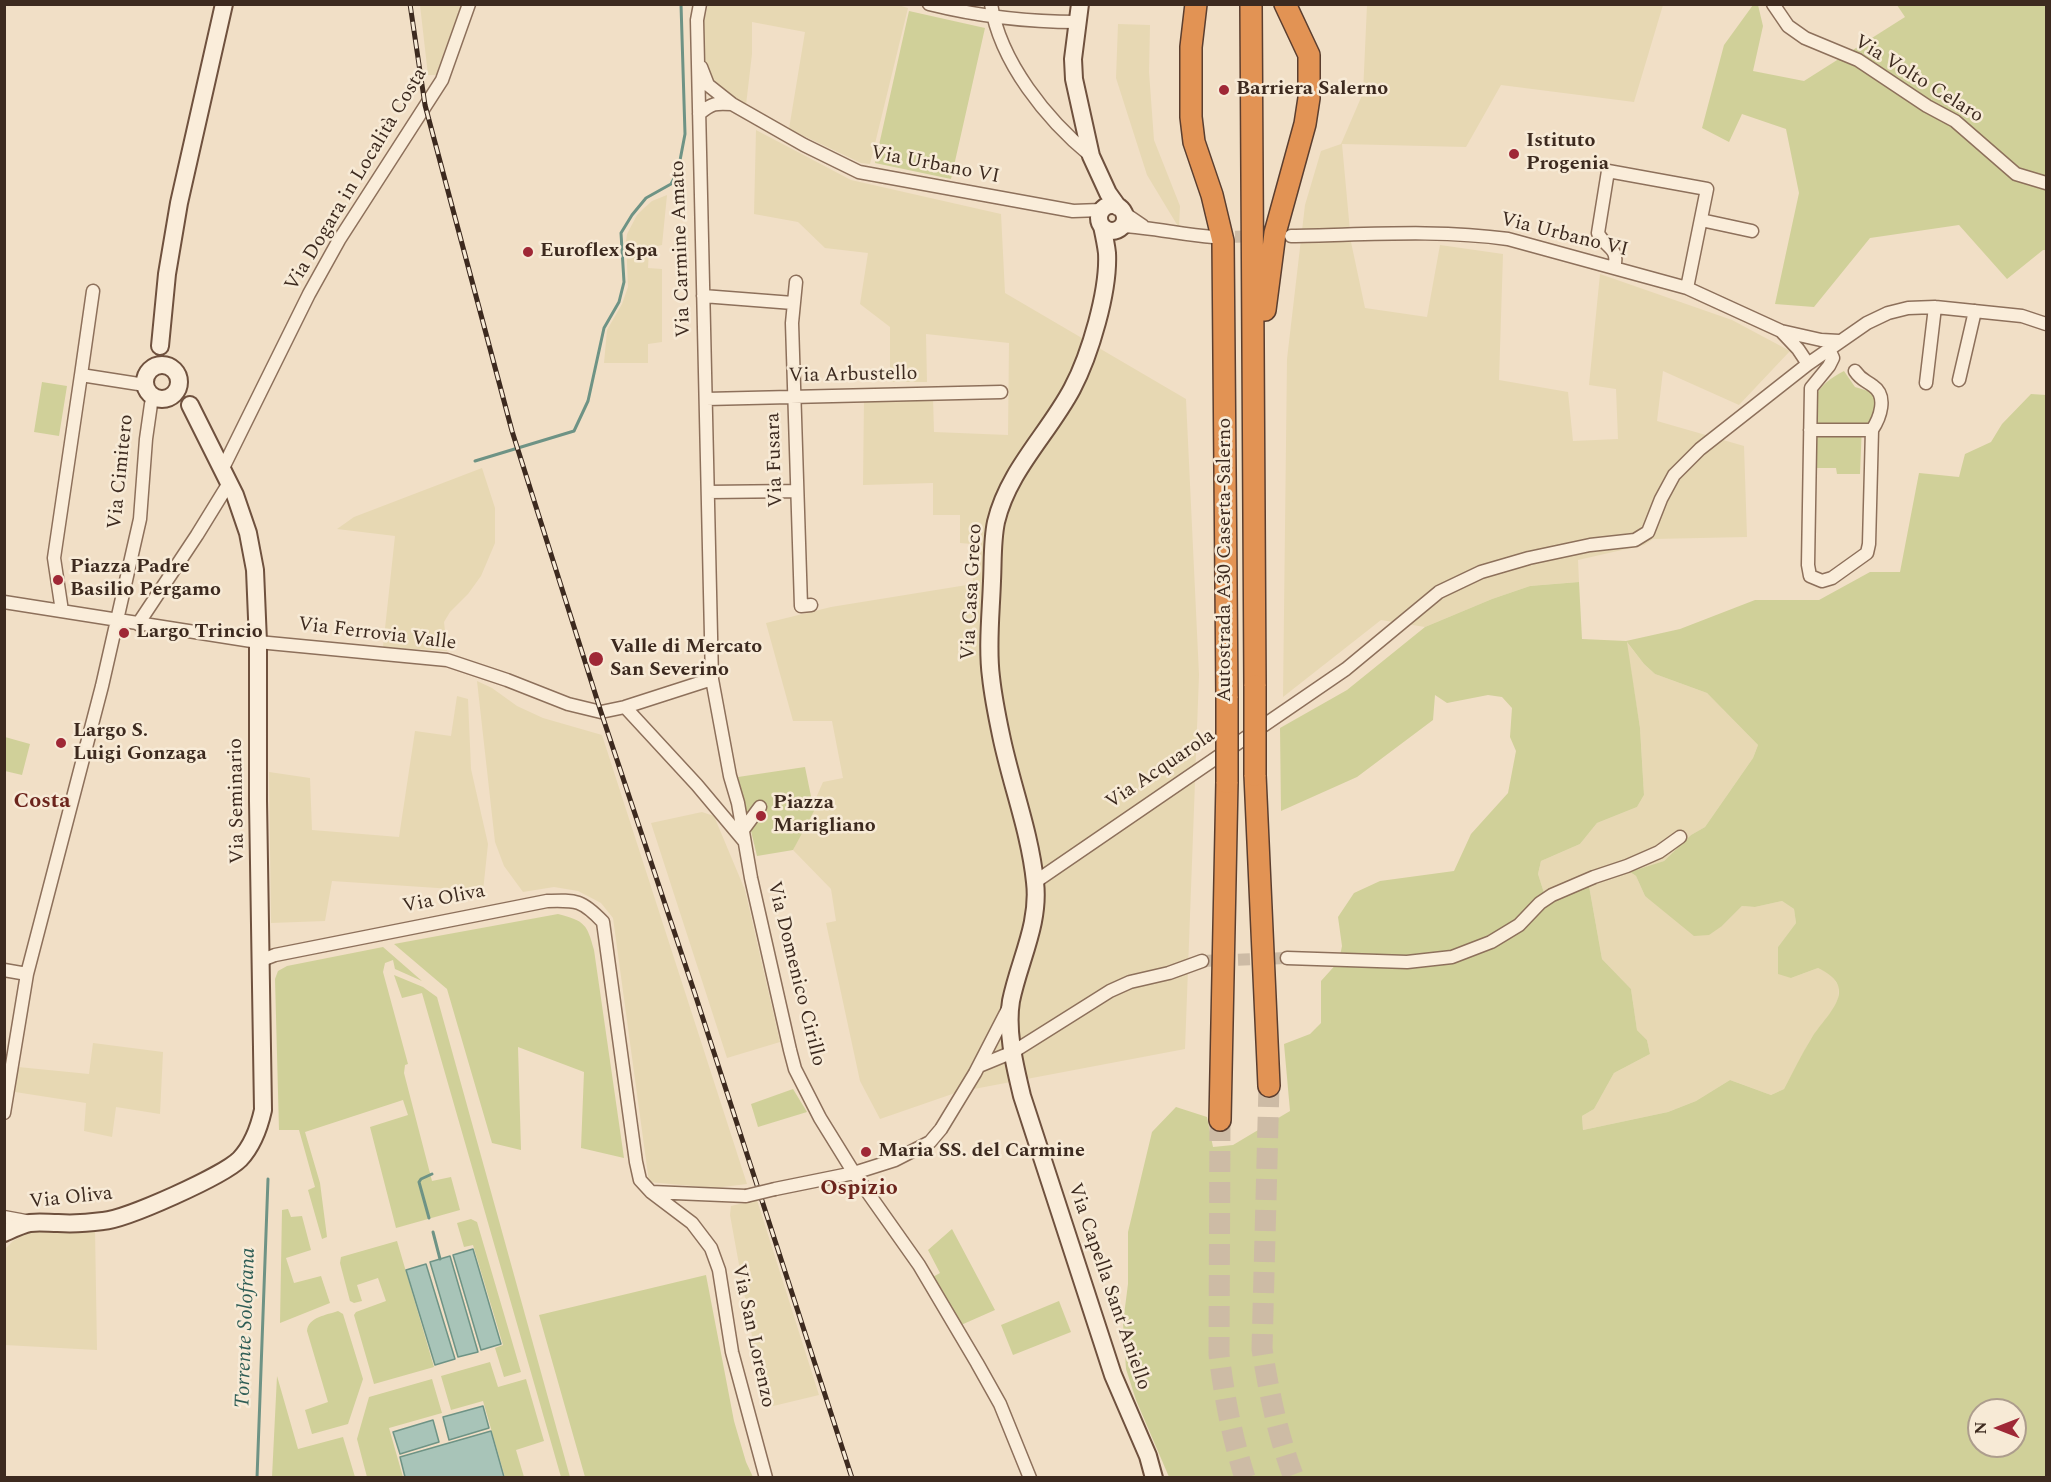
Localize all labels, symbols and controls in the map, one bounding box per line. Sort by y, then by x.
street label: Via Volto Celaro [1849,31,1987,129]
street label: Via Dogara in Località Costa [281,64,433,296]
place label: Barriera Salerno [1236,78,1388,102]
marker: Barriera Salerno [1217,83,1231,97]
place label: Istituto Progenia [1526,130,1609,177]
street label: Via Urbano VI [869,142,1001,190]
marker: Istituto Progenia [1507,147,1521,161]
street label: Via Carmine Amato [667,160,697,338]
street label: Via Urbano VI [1498,209,1630,263]
place label: Euroflex Spa [540,240,658,264]
marker: Euroflex Spa [521,245,535,259]
street label: Via Arbustello [788,363,918,389]
street label: Via Fusara [762,412,790,508]
street label: Via Cimitero [104,413,140,531]
street label: Autostrada A30 Caserta-Salerno [1214,418,1238,702]
street label: Via Casa Greco [957,523,989,661]
place label: Piazza Padre Basilio Pergamo [70,556,221,603]
marker: Piazza Padre Basilio Pergamo [51,573,65,587]
street label: Via Ferrovia Valle [296,613,458,657]
place label: Largo Trincio [136,621,263,645]
marker: Largo Trincio [117,626,131,640]
place label: Valle di Mercato San Severino [610,636,762,683]
marker: Valle di Mercato San Severino [587,650,605,668]
place label: Largo S. Luigi Gonzaga [73,720,207,767]
street label: Via Acquarola [1102,725,1220,815]
marker: Largo S. Luigi Gonzaga [54,736,68,750]
street label: Via Seminario [225,738,251,864]
district label: Costa [13,790,71,816]
place label: Piazza Marigliano [773,792,876,839]
marker: Piazza Marigliano [754,809,768,823]
street label: Via Domenico Cirillo [760,879,830,1069]
street label: Via Oliva [401,880,487,920]
place label: Maria SS. del Carmine [878,1140,1085,1164]
marker: Maria SS. del Carmine [859,1145,873,1159]
district label: Ospizio [820,1177,898,1203]
street label: Via Capella Sant'Aniello [1061,1180,1155,1394]
street label: Via Oliva [28,1183,114,1215]
water label: Torrente Solofrana [232,1247,262,1409]
street label: Via San Lorenzo [725,1262,779,1410]
north arrow [1967,1398,2027,1458]
text: N [1969,1421,1993,1435]

